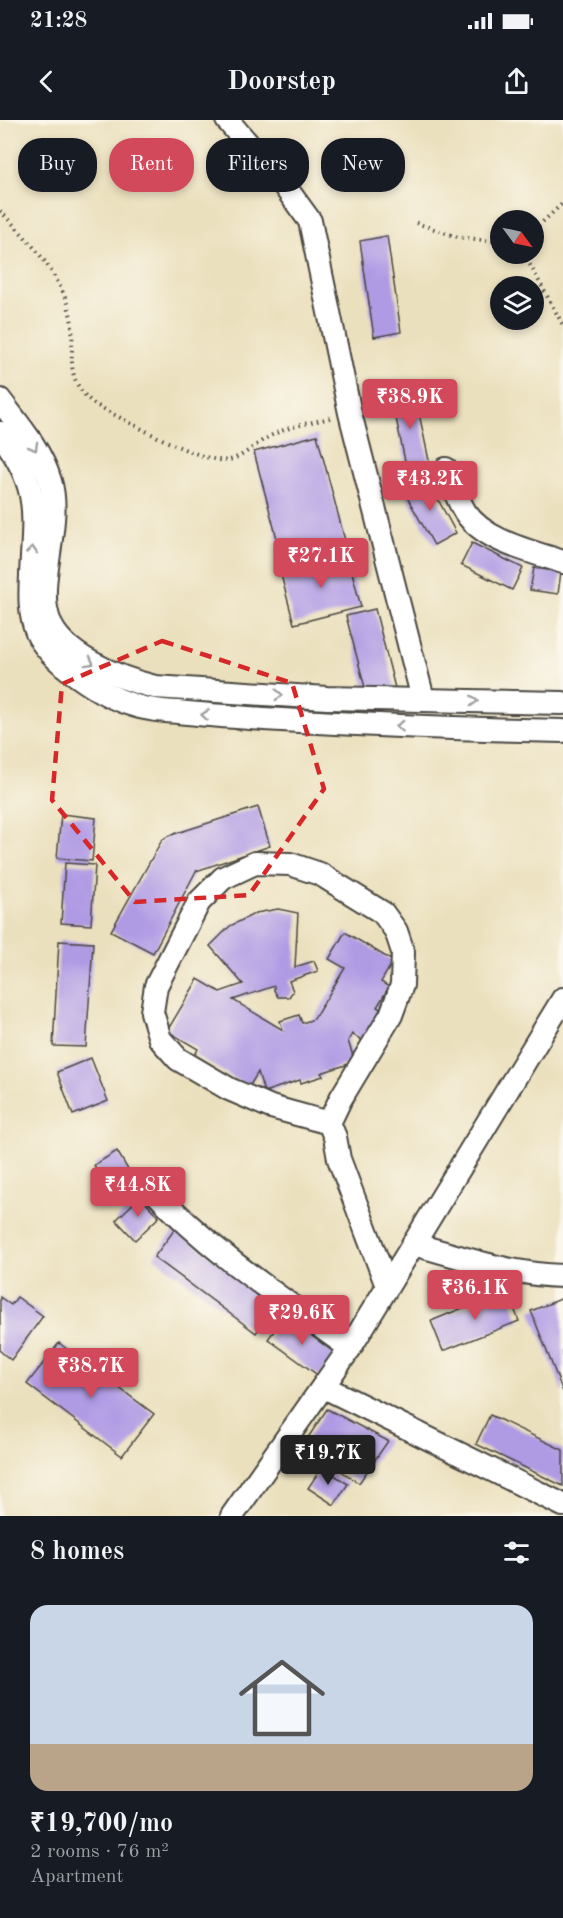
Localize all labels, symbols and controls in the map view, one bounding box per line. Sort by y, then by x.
text: 21:28 [30,10,87,32]
icon: back [30,65,63,98]
icon: share [500,65,533,98]
text: Doorstep [227,68,336,95]
chip: Buy [18,138,97,192]
chip: Rent [109,138,194,192]
chip: Filters [206,138,309,192]
chip: New [321,138,405,192]
north arrow [490,210,544,264]
map controls [490,210,544,330]
button: layers [490,276,544,330]
pin: ₹38.9K [361,379,459,430]
text: ₹38.9K [376,388,444,408]
one-way arrow [27,441,38,451]
pin: ₹43.2K [381,461,479,512]
text: ₹43.2K [396,470,464,490]
pin: ₹27.1K [272,538,370,589]
one-way arrow [26,546,39,555]
text: ₹27.1K [287,547,355,567]
one-way arrow [84,654,94,666]
one-way arrow [275,688,284,701]
one-way arrow [470,694,479,707]
one-way arrow [200,709,209,722]
one-way arrow [395,720,404,733]
pin: ₹44.8K [89,1167,187,1218]
text: ₹44.8K [104,1176,172,1196]
pin: ₹36.1K [426,1270,524,1321]
text: ₹36.1K [441,1279,509,1299]
pin: ₹29.6K [253,1295,351,1346]
text: ₹29.6K [268,1304,336,1324]
pin: ₹38.7K [42,1348,140,1399]
text: ₹38.7K [57,1357,125,1377]
pin: ₹19.7K [279,1435,377,1486]
text: ₹19.7K [294,1444,362,1464]
icon: filters [500,1536,533,1569]
text: 8 homes [30,1539,124,1565]
icon: home [228,1644,336,1752]
text: ₹19,700/mo [30,1811,173,1837]
text: 2 rooms · 76 m² [30,1842,169,1862]
text: Apartment [30,1867,124,1887]

